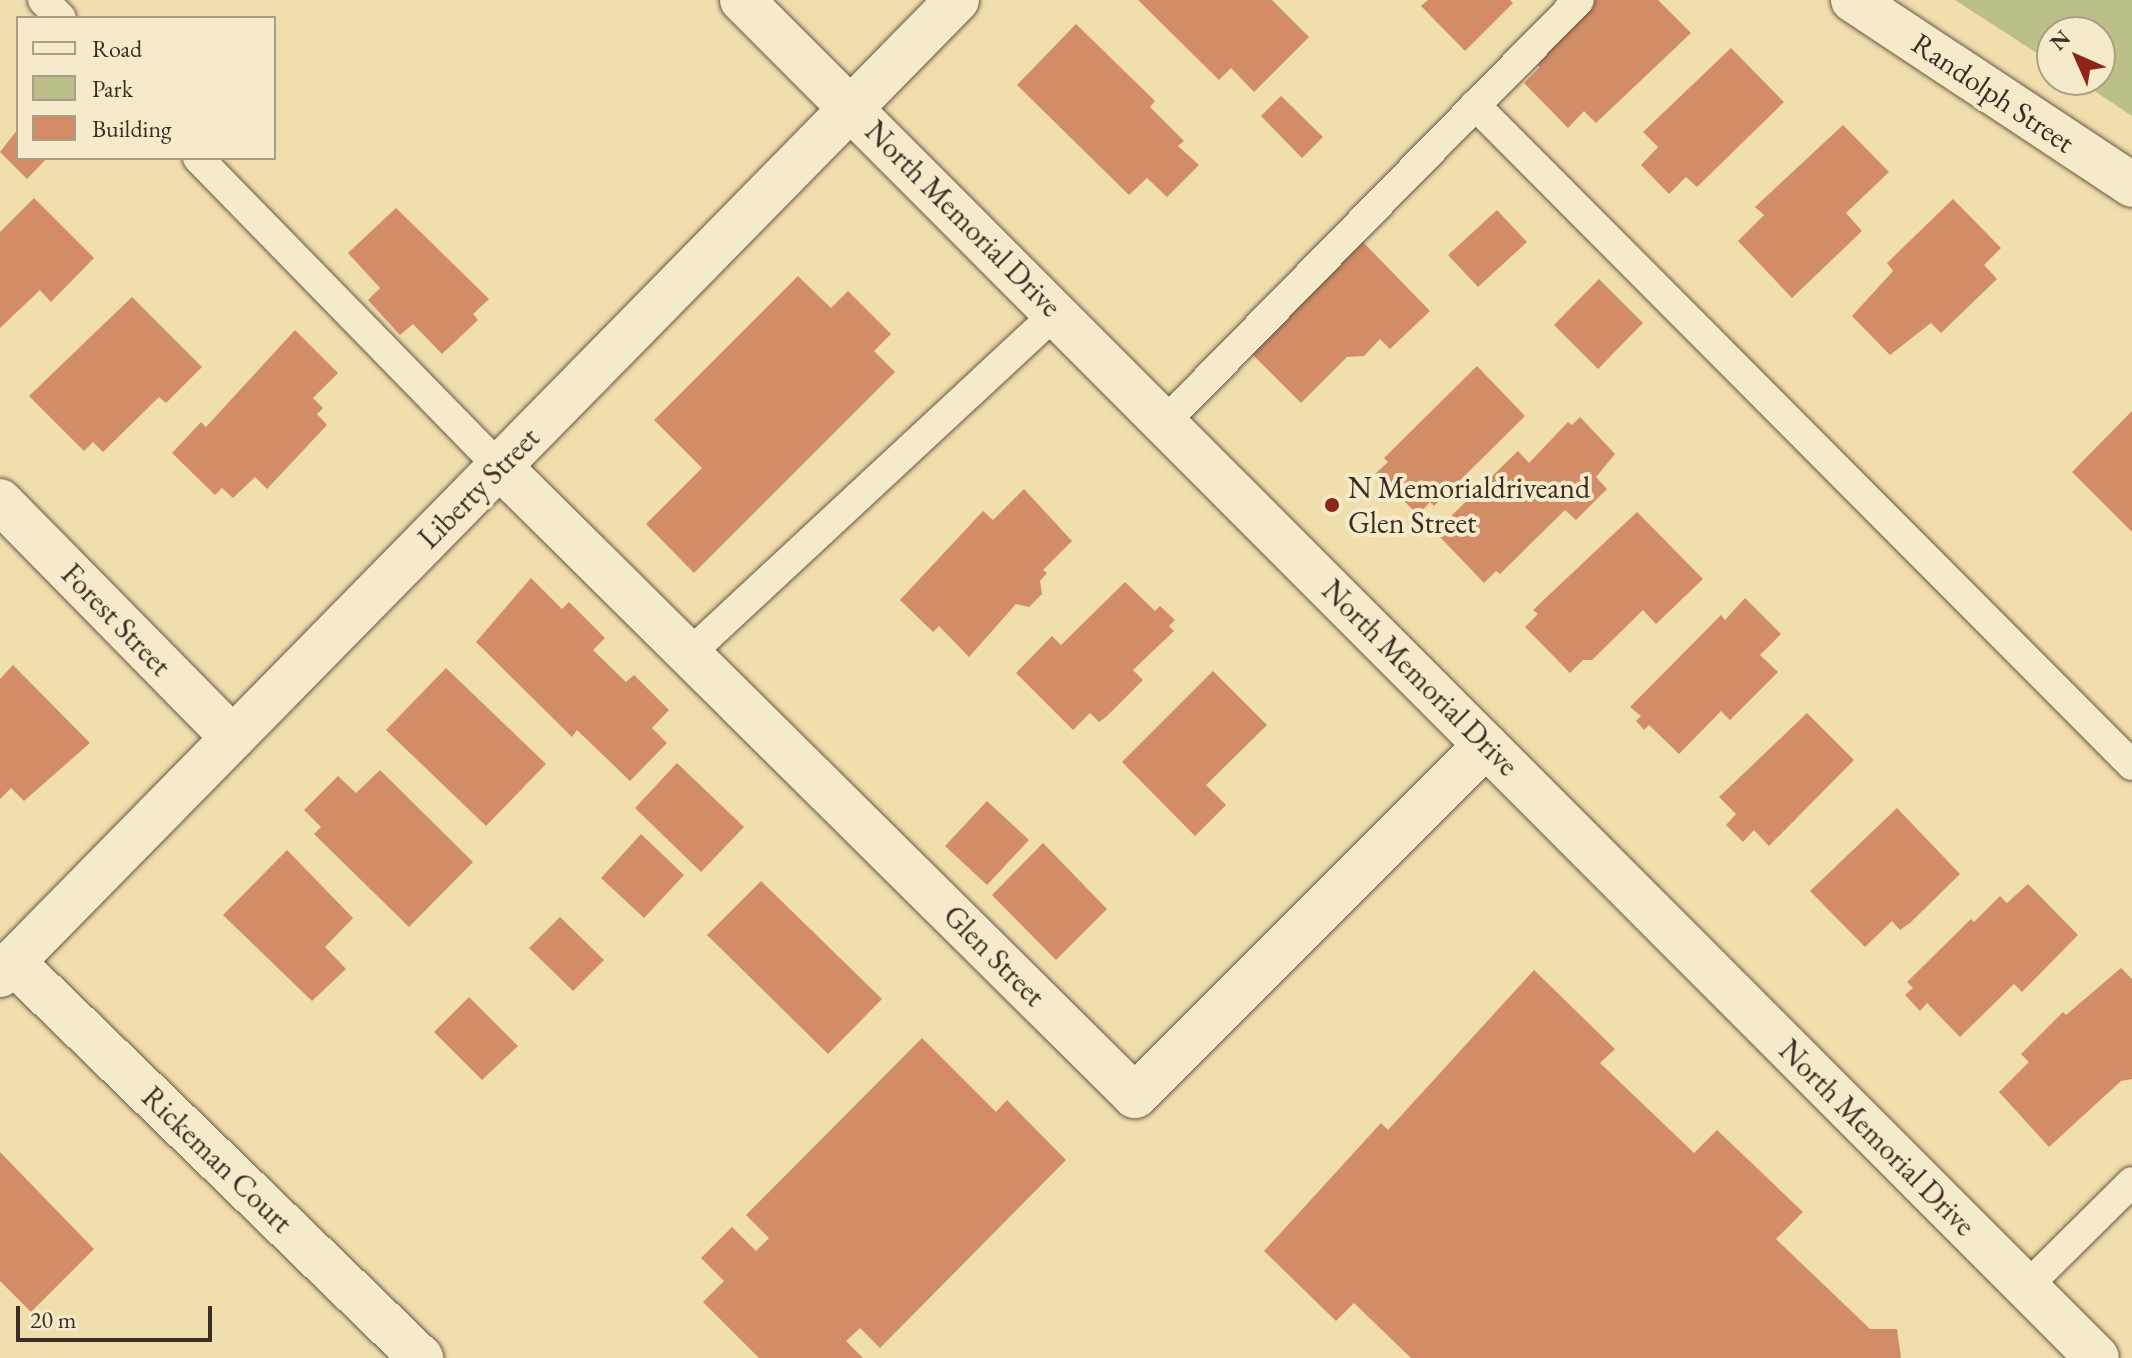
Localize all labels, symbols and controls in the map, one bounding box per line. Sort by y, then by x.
legend [16,16,276,160]
north arrow [2036,16,2116,96]
text: N [2044,24,2077,57]
street label: Randolph Street [1905,25,2081,161]
text: Road [92,33,142,64]
text: Park [92,73,133,104]
text: Building [92,113,172,144]
street label: North Memorial Drive [857,113,1069,325]
street label: Liberty Street [411,420,547,556]
place label: N Memorialdriveand Glen Street [1348,470,1590,540]
marker: N Memorialdriveand Glen Street [1323,496,1341,514]
street label: Forest Street [54,556,178,684]
street label: North Memorial Drive [1314,572,1526,784]
street label: Glen Street [936,898,1052,1014]
street label: North Memorial Drive [1771,1032,1983,1244]
street label: Rickeman Court [134,1079,300,1241]
scale bar [20,1290,216,1340]
text: 20 m [30,1304,77,1335]

